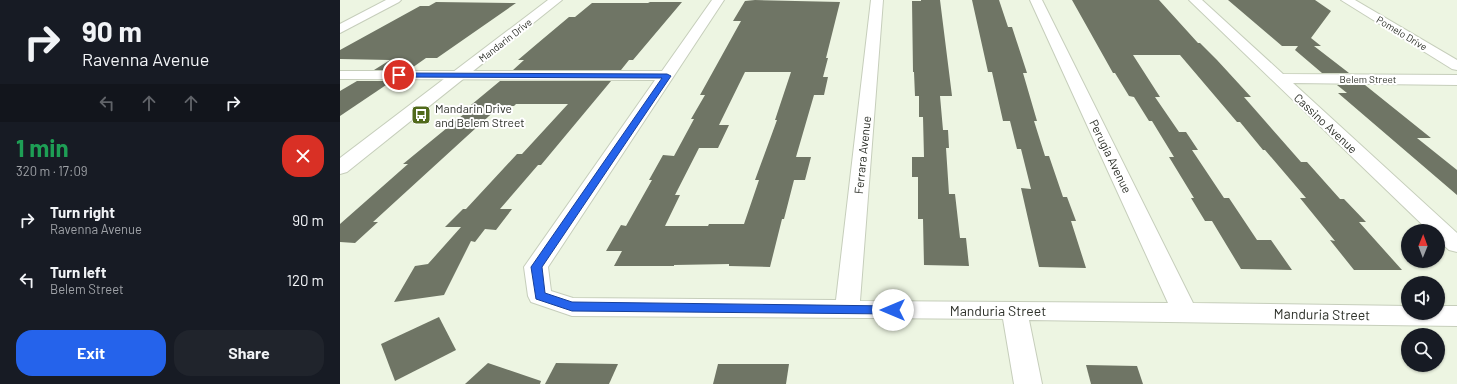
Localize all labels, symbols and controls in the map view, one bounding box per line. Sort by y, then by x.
street label: Pomelo Drive [1375,13,1429,53]
text: 90 m [82,14,142,48]
icon: right [16,16,68,68]
street label: Mandarin Drive [476,16,534,64]
text: Ravenna Avenue [82,48,209,70]
pin [382,58,416,92]
icon: arrive [388,64,410,86]
street label: Belem Street [1340,73,1397,85]
street label: Cassino Avenue [1292,90,1360,156]
icon: left [96,92,118,114]
icon: ahead [138,92,160,114]
icon: ahead [180,92,202,114]
icon: right [222,92,244,114]
place label: Mandarin Drive and Belem Street [435,101,525,129]
bus stop icon: Mandarin Drive and Belem Street [410,104,432,126]
street label: Ferrara Avenue [851,115,873,195]
street label: Perugia Avenue [1087,117,1135,195]
text: 1 min [16,133,69,162]
button: close [282,135,324,177]
text: 320 m · 17:09 [16,163,88,179]
text: Turn right [50,203,115,221]
icon: right [16,209,38,231]
text: 90 m [292,211,324,229]
text: Ravenna Avenue [50,221,142,237]
north arrow [1401,224,1445,268]
map controls [1401,224,1445,372]
text: Turn left [50,263,106,281]
icon: left [16,269,38,291]
text: 120 m [287,271,324,289]
button: sound [1401,276,1445,320]
text: Belem Street [50,281,124,297]
position arrow [872,289,914,331]
street label: Manduria Street [950,302,1046,319]
street label: Manduria Street [1274,305,1370,323]
button: search [1401,328,1445,372]
button: Exit [16,330,166,376]
button: Share [174,330,324,376]

